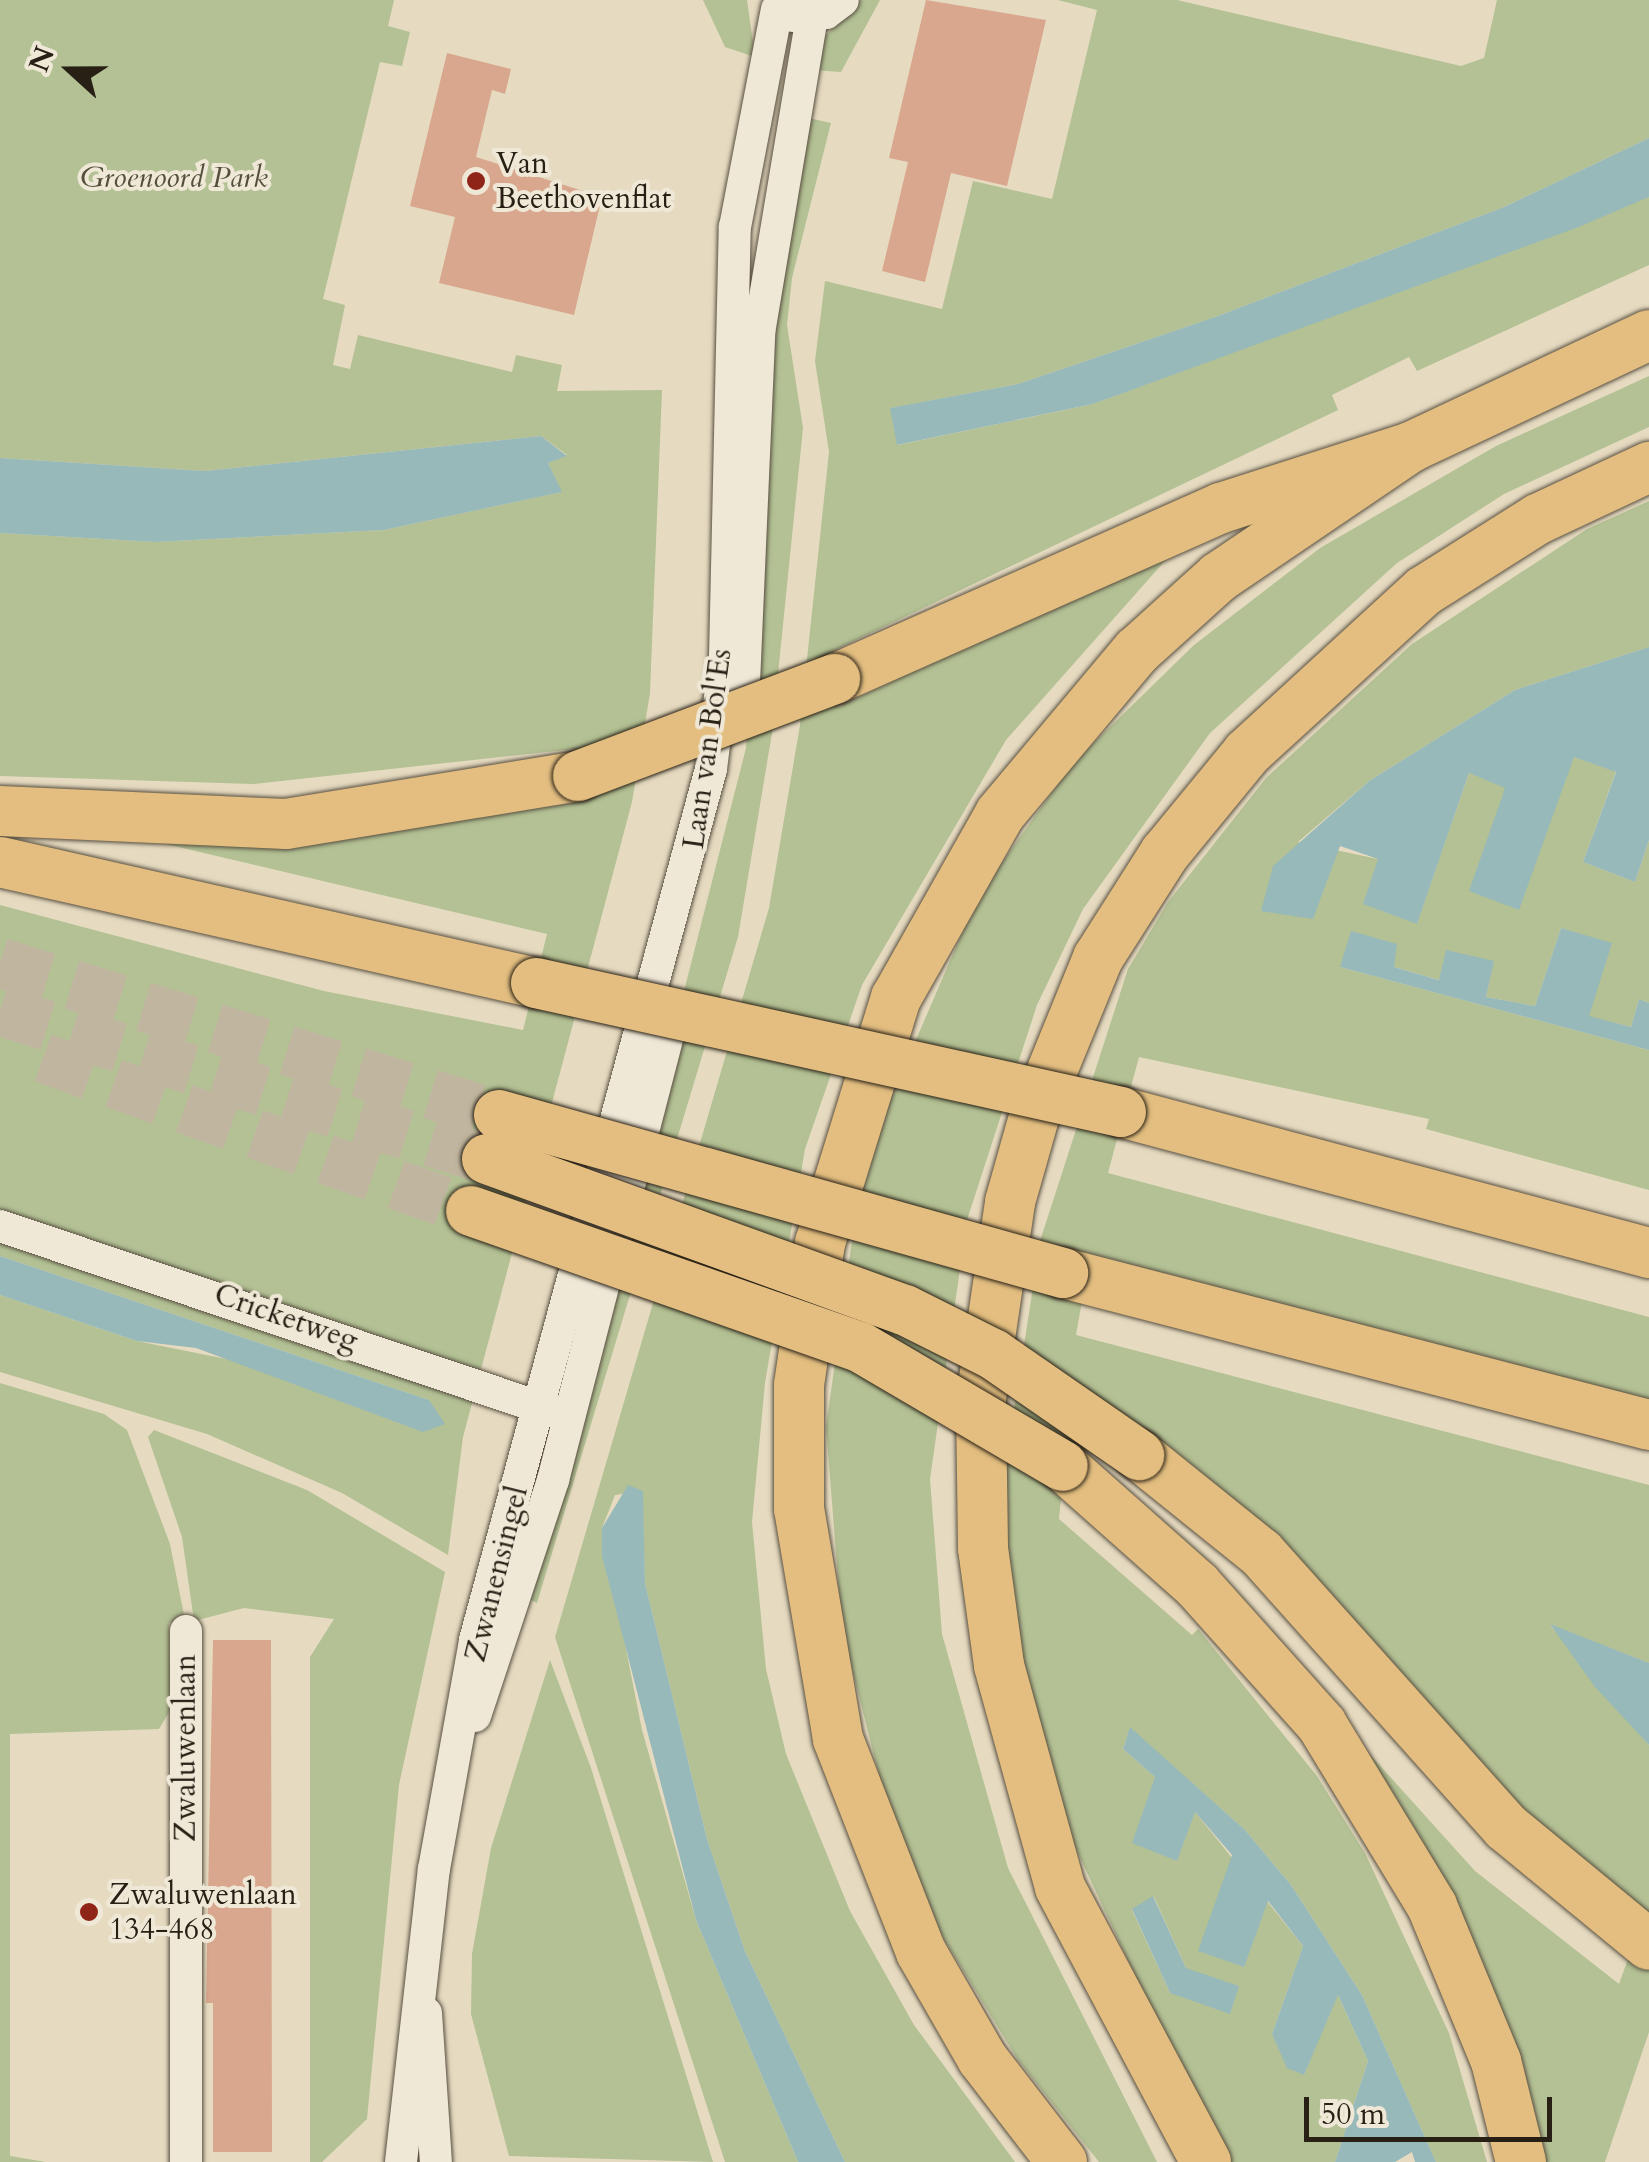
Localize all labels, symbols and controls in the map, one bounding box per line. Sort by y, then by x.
north arrow [20,20,120,120]
text: N [20,41,64,77]
place label: Van Beethovenflat [496,146,671,216]
park label: Groenoord Park [80,160,268,196]
marker: Van Beethovenflat [465,170,487,192]
street label: Laan van Bol'Es [676,646,740,852]
street label: Cricketweg [209,1277,363,1359]
street label: Zwanensingel [458,1482,536,1666]
street label: Zwaluwenlaan [168,1654,204,1842]
place label: Zwaluwenlaan 134-468 [109,1877,297,1948]
marker: Zwaluwenlaan 134-468 [78,1901,100,1923]
scale bar [1309,2077,1556,2139]
text: 50 m [1321,2094,1385,2135]

